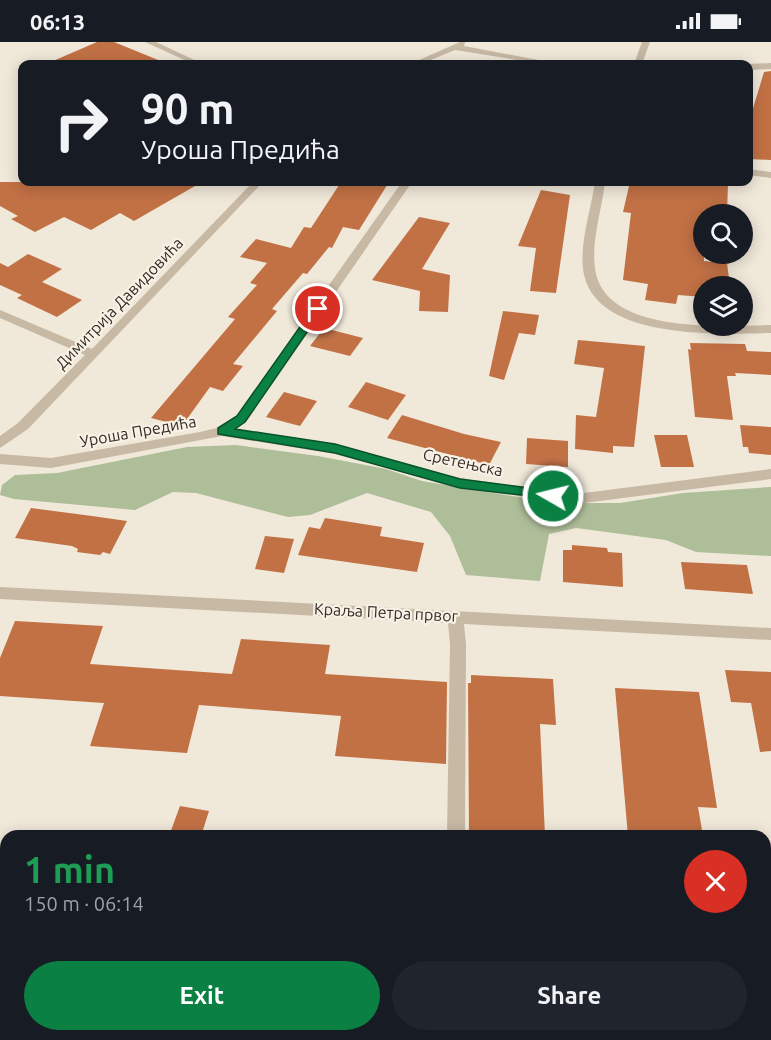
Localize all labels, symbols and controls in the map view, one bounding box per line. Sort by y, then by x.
text: 06:13 [30,9,85,34]
icon: right [42,84,120,162]
text: 90 m [141,85,235,132]
text: Уроша Предића [141,134,340,164]
map controls [693,204,753,336]
button: search [693,204,753,264]
street label: Димитрија Давидовића [52,234,186,372]
button: layers [693,276,753,336]
pin [292,283,343,334]
icon: arrive [301,292,334,325]
street label: Уроша Предића [78,412,198,450]
street label: Сретењска [421,445,505,479]
position arrow [521,464,585,528]
street label: Краља Петра првог [313,599,459,625]
text: 1 min [24,849,115,890]
button: close [684,850,747,913]
text: 150 m · 06:14 [24,892,144,915]
button: Exit [24,961,380,1030]
button: Share [392,961,747,1030]

